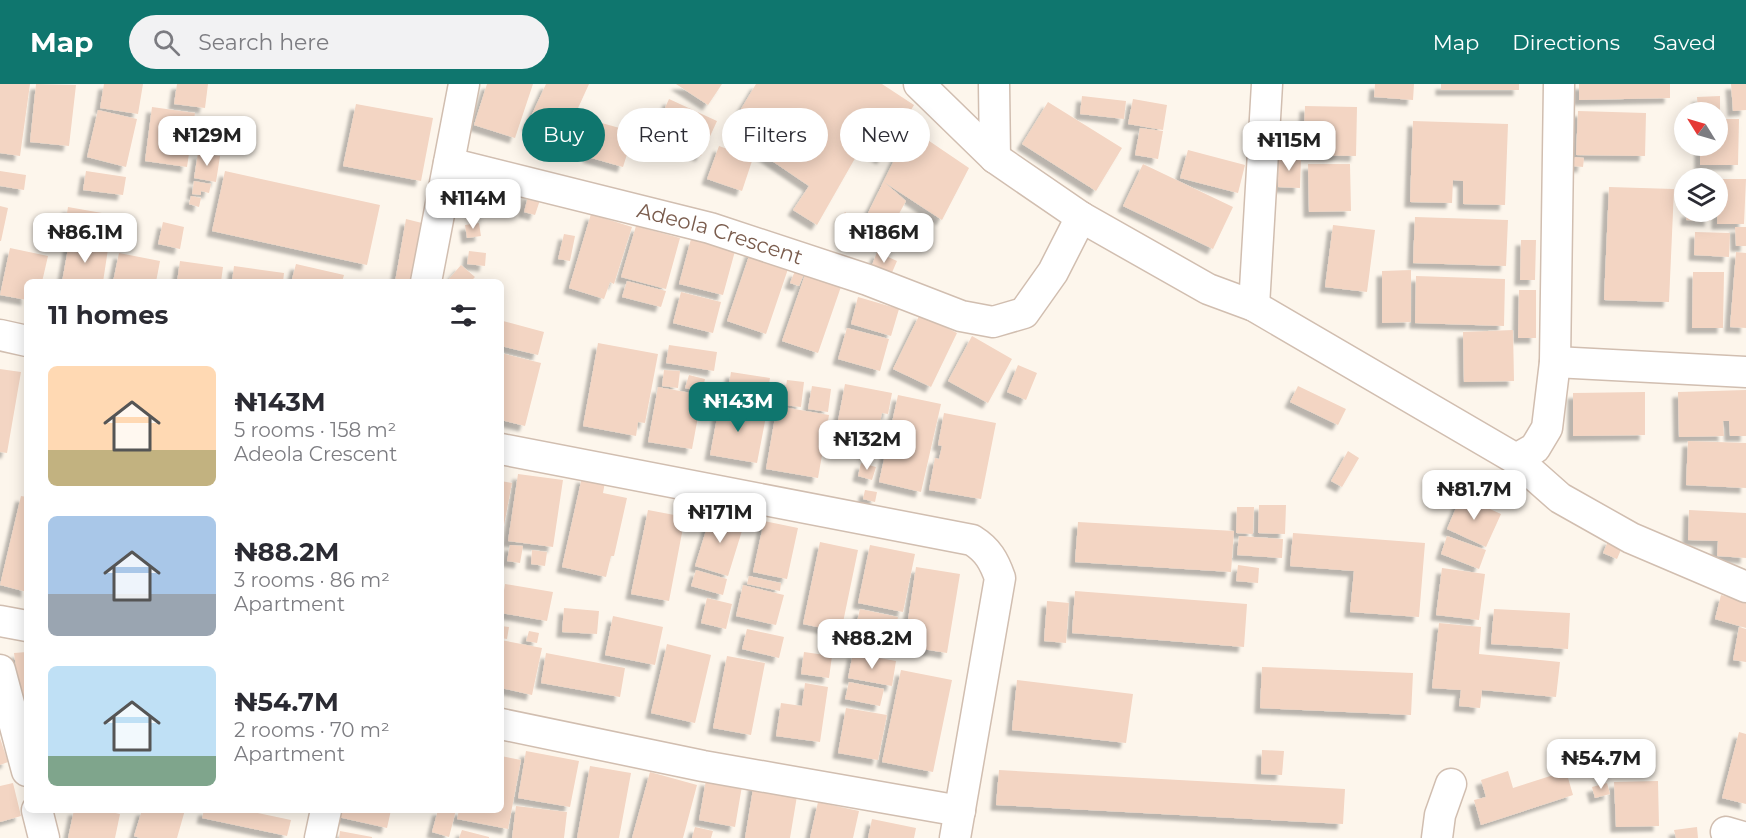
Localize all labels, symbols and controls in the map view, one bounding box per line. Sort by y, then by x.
search box [129,15,549,69]
text: Map [30,25,93,59]
icon: search [150,26,183,59]
text: Search here [198,29,329,56]
text: Map [1433,30,1479,55]
text: Directions [1512,30,1620,55]
text: Saved [1653,30,1716,55]
north arrow [1674,102,1728,156]
map controls [1674,102,1728,222]
chip: Buy [522,108,605,162]
chip: Rent [617,108,710,162]
chip: Filters [722,108,828,162]
chip: New [840,108,930,162]
pin: ₦129M [165,116,249,167]
pin: ₦115M [1247,121,1331,172]
text: ₦129M [172,123,242,147]
text: ₦115M [1257,128,1321,152]
button: layers [1674,168,1728,222]
pin: ₦114M [431,179,515,230]
text: ₦114M [440,186,506,210]
street label: Adeola Crescent [635,197,806,270]
pin: ₦86.1M [36,213,134,264]
pin: ₦186M [842,213,926,264]
text: ₦86.1M [47,220,123,244]
text: ₦186M [849,220,919,244]
text: 11 homes [48,299,168,331]
icon: filters [447,299,480,332]
pin: ₦143M [696,382,780,433]
text: ₦143M [234,386,326,418]
text: ₦143M [703,389,773,413]
icon: home [96,390,168,462]
text: 5 rooms · 158 m² [234,418,396,442]
pin: ₦132M [825,420,909,471]
text: ₦132M [833,427,901,451]
text: Adeola Crescent [234,442,397,466]
pin: ₦81.7M [1425,470,1523,521]
text: ₦81.7M [1436,477,1512,501]
pin: ₦171M [678,493,762,544]
text: ₦171M [687,500,753,524]
text: ₦88.2M [234,536,339,568]
icon: home [96,540,168,612]
text: 3 rooms · 86 m² [234,568,390,592]
text: Apartment [234,592,345,616]
pin: ₦88.2M [823,619,921,670]
text: ₦88.2M [832,626,913,650]
text: ₦54.7M [234,686,339,718]
icon: home [96,690,168,762]
text: 2 rooms · 70 m² [234,718,390,742]
pin: ₦54.7M [1552,739,1650,790]
text: Apartment [234,742,345,766]
text: ₦54.7M [1561,746,1641,770]

